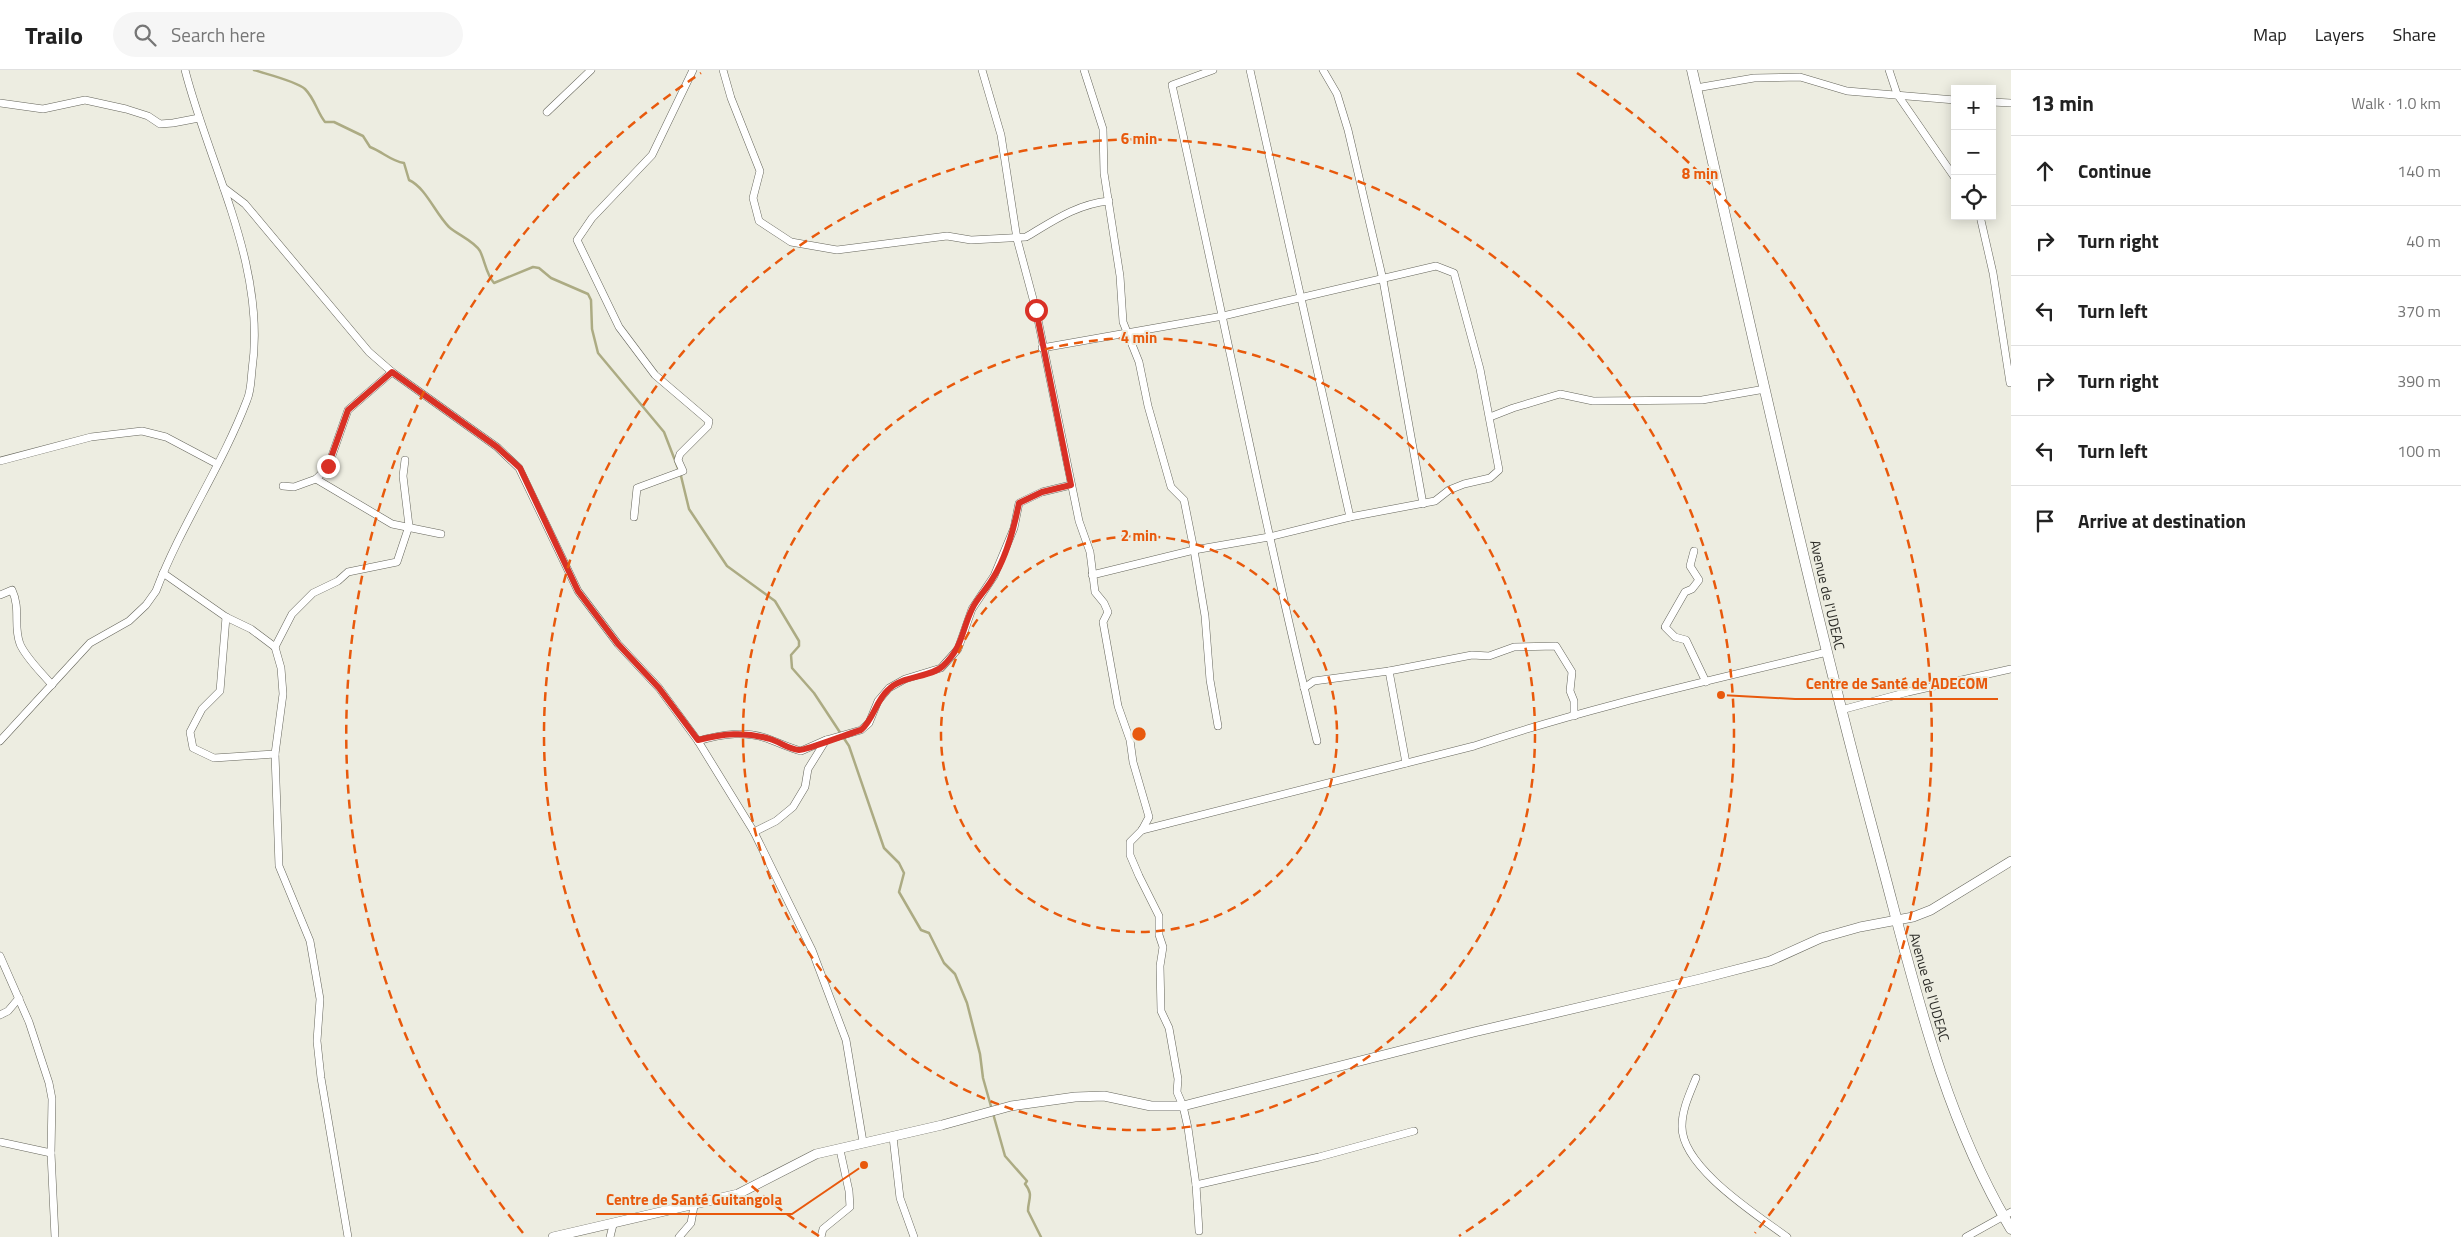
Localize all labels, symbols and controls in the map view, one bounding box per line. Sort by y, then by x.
search box [113,12,463,57]
text: Trailo [25,17,83,53]
text: Search here [171,20,265,49]
icon: search [131,21,159,49]
text: Map [2253,21,2287,48]
text: Layers [2315,21,2364,48]
text: Share [2392,21,2436,48]
map controls [1951,85,1996,220]
button: + [1951,85,1996,130]
text: 13 min [2031,87,2094,119]
text: Walk · 1.0 km [2351,91,2441,115]
text: 6 min [1121,127,1157,150]
button: − [1951,130,1996,175]
text: Continue [2078,156,2151,185]
icon: ahead [2031,157,2059,185]
text: 140 m [2397,159,2441,183]
text: 8 min [1682,162,1718,185]
button: locate [1951,175,1996,220]
text: Turn right [2078,226,2159,255]
icon: right [2031,227,2059,255]
text: 40 m [2406,229,2441,253]
text: Turn left [2078,296,2148,325]
icon: left [2031,297,2059,325]
route start [1025,299,1048,322]
text: 370 m [2397,299,2441,323]
text: 4 min [1121,326,1157,349]
text: Turn right [2078,366,2159,395]
icon: right [2031,367,2059,395]
text: 390 m [2397,369,2441,393]
text: Turn left [2078,436,2148,465]
icon: left [2031,437,2059,465]
text: 100 m [2397,439,2441,463]
route end [317,455,340,478]
text: Arrive at destination [2078,506,2246,535]
icon: arrive [2031,507,2059,535]
text: 2 min [1121,524,1157,547]
street label: Avenue de I'UDEAC [1805,538,1851,652]
callout: Centre de Santé de ADECOM [1795,669,1998,699]
text: Centre de Santé de ADECOM [1806,672,1988,695]
centre of rings [1130,725,1148,743]
street label: Avenue de I'UDEAC [1904,930,1956,1044]
callout: Centre de Santé Guitangola [596,1184,792,1214]
text: Centre de Santé Guitangola [606,1188,782,1211]

